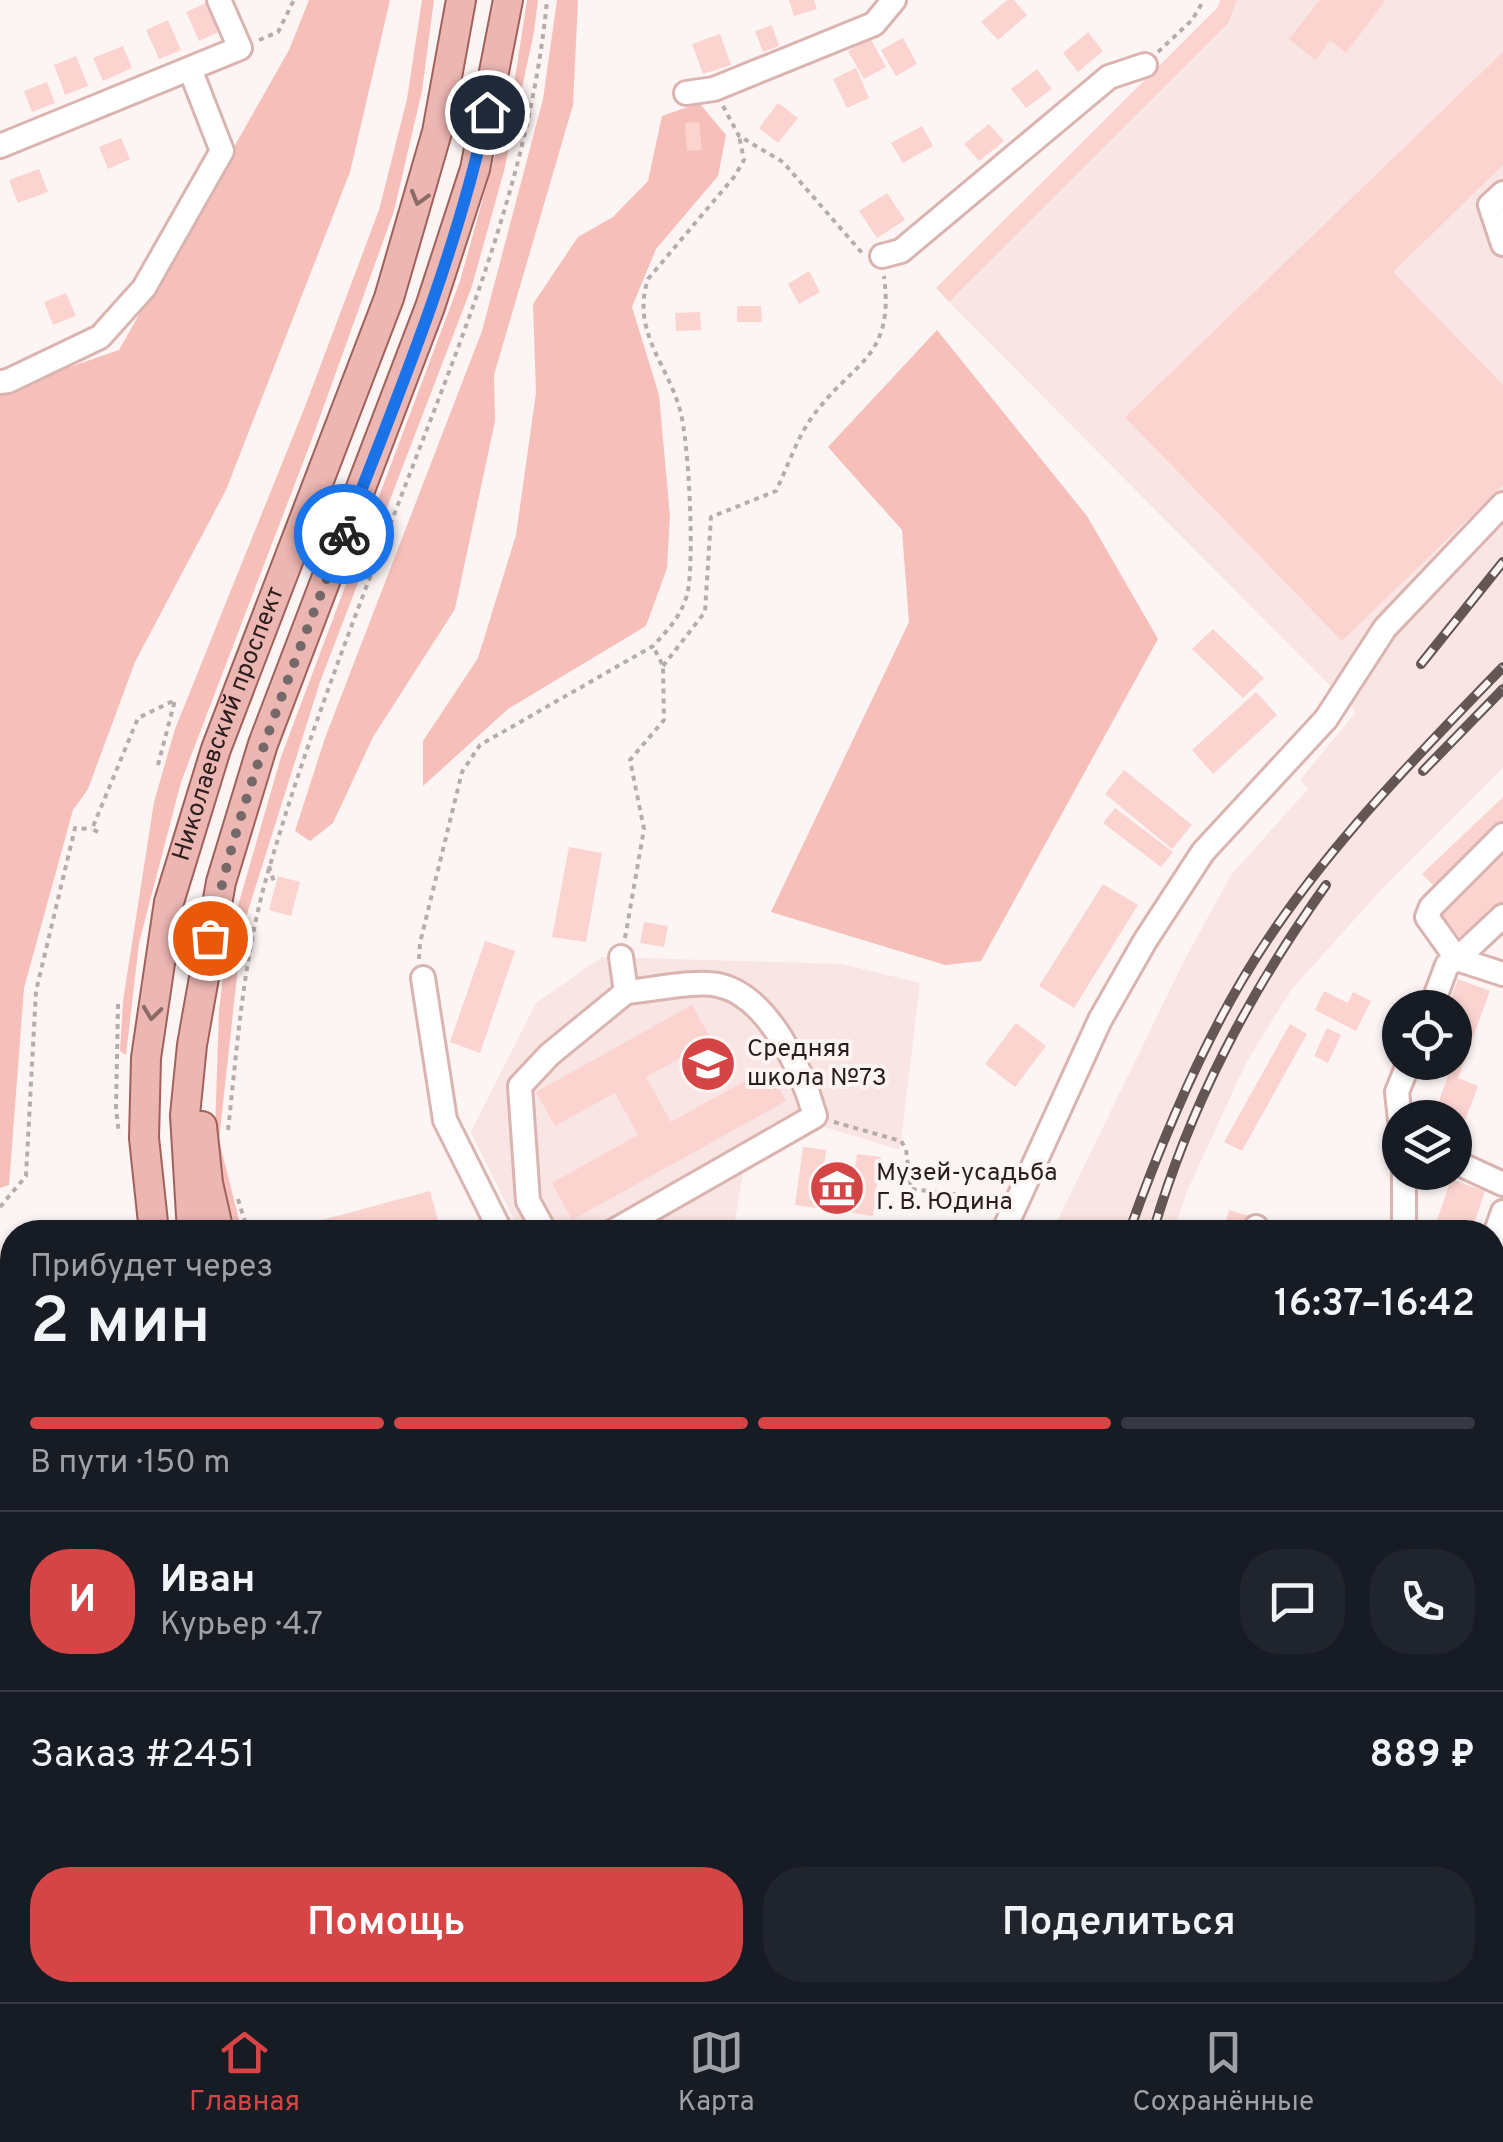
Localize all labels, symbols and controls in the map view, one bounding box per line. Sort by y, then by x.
pin [445,70,530,155]
icon: home [460,85,515,140]
one-way arrow [409,189,430,206]
courier [294,484,394,584]
icon: bike [317,507,372,562]
street label: Николаевский проспект [166,583,293,865]
pin [168,896,253,981]
icon: bag [183,911,238,966]
map controls [1382,990,1472,1190]
button: locate [1382,990,1472,1080]
one-way arrow [142,1004,163,1021]
school or university icon: Средняя школа №73 [678,1034,738,1094]
place label: Средняя школа №73 [747,1034,887,1095]
button: layers [1382,1100,1472,1190]
museum icon: Музей-усадьба Г. В. Юдина [807,1158,867,1218]
place label: Музей-усадьба Г. В. Юдина [876,1158,1058,1219]
text: Прибудет через [30,1248,273,1288]
text: 16:37–16:42 [1274,1281,1475,1330]
text: 2 мин [30,1284,211,1366]
text: В пути · 150 m [30,1444,230,1484]
button: chat [1240,1549,1345,1654]
button: phone [1370,1549,1475,1654]
text: Иван [160,1557,255,1606]
text: И [69,1577,96,1626]
text: Курьер · 4.7 [160,1606,323,1646]
text: Заказ #2451 [30,1732,256,1781]
text: 889 ₽ [1369,1732,1475,1781]
button: Помощь [30,1867,743,1982]
button: Поделиться [763,1867,1475,1982]
tab: Главная [189,2025,300,2121]
tab: Карта [678,2025,755,2121]
tab: Сохранённые [1132,2025,1314,2121]

